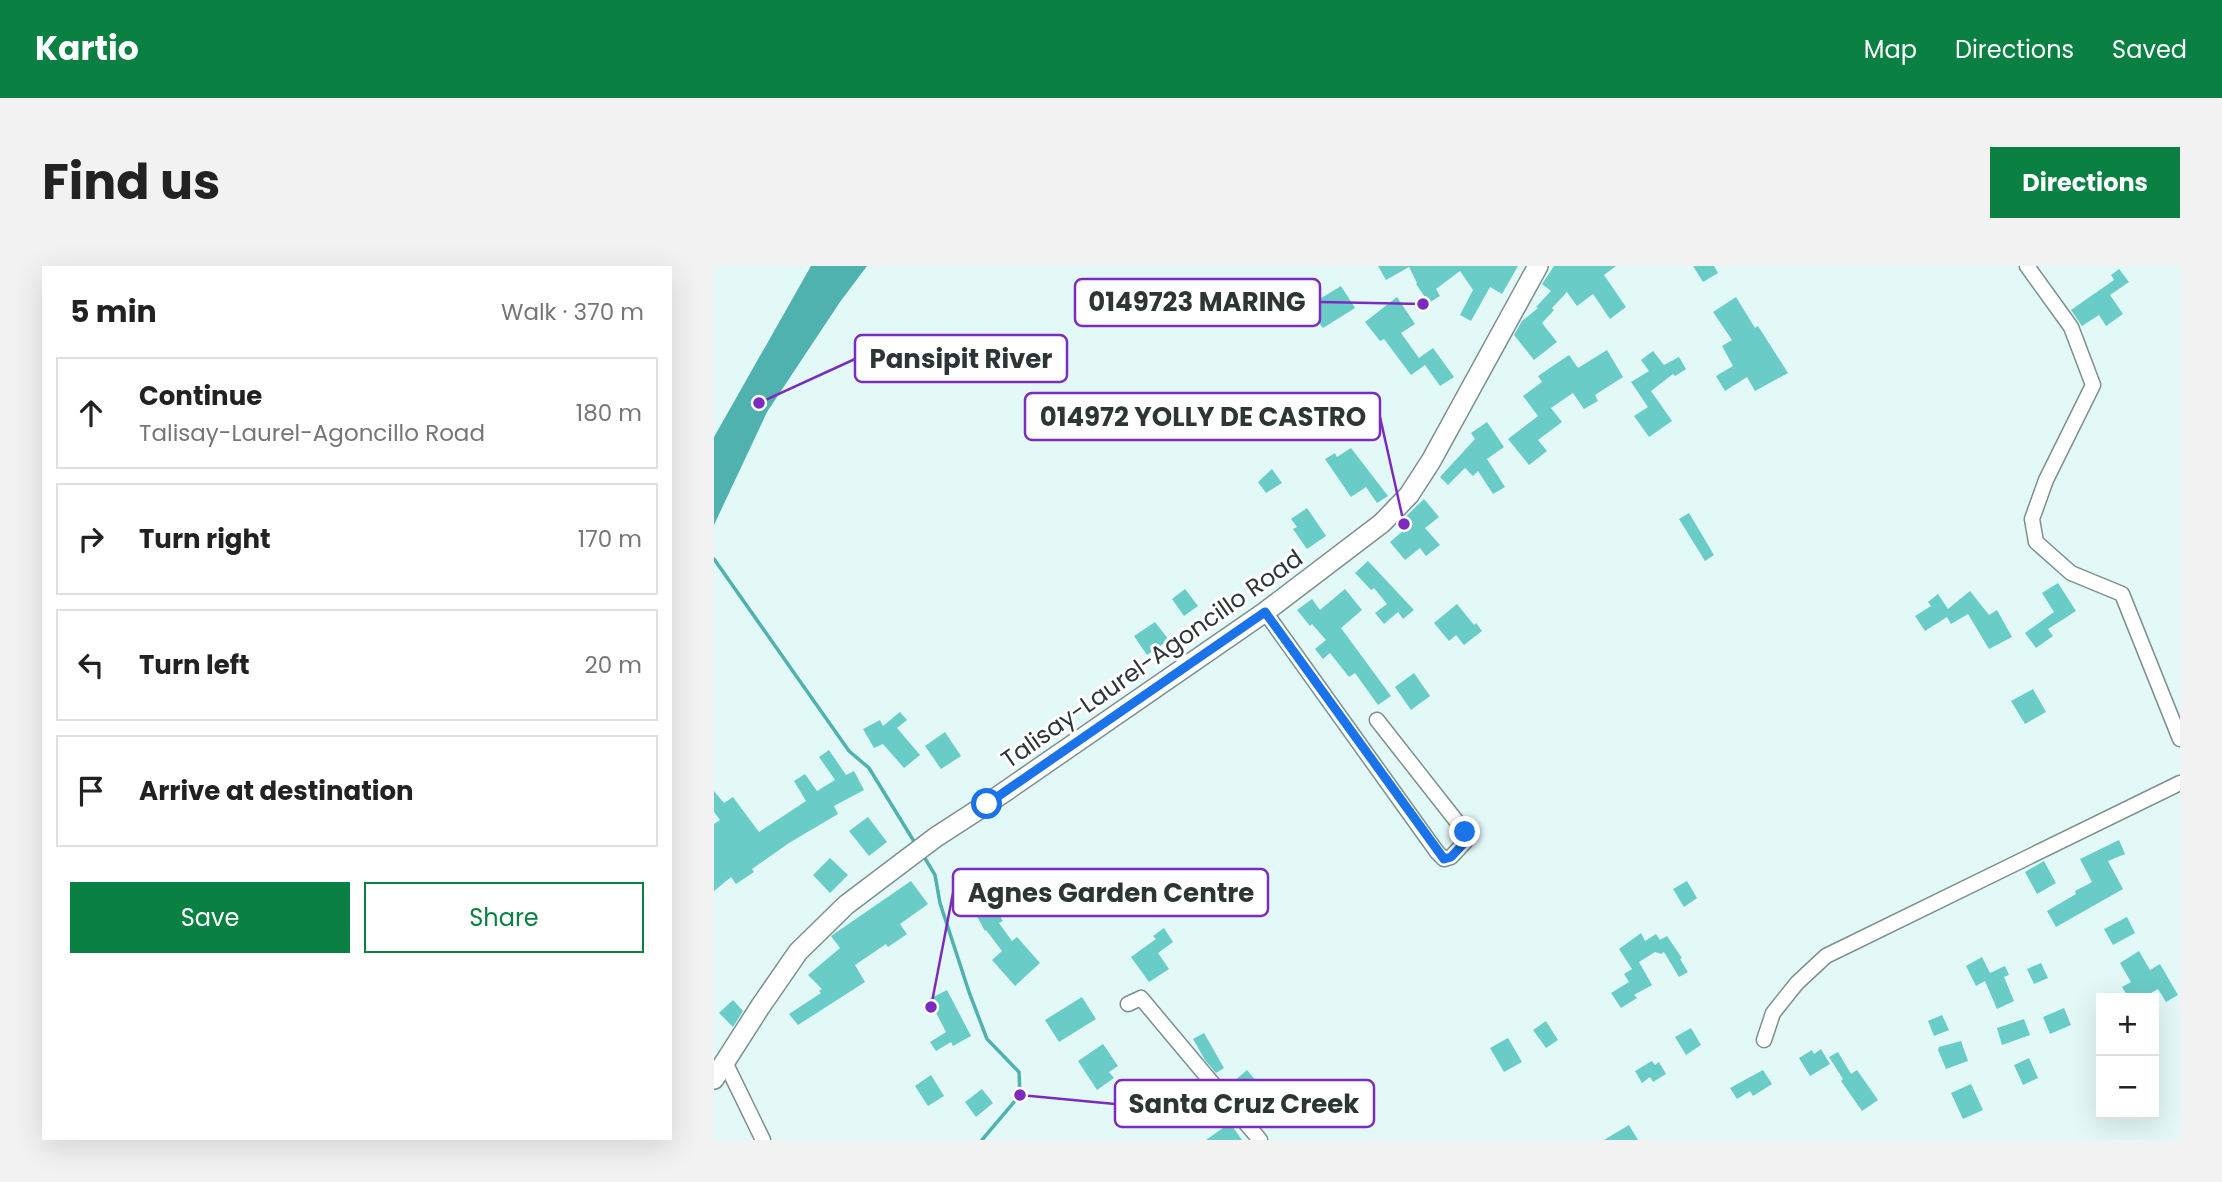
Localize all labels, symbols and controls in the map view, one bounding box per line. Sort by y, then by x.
text: Kartio [35,25,139,72]
text: Map [1864,33,1917,66]
text: Directions [1955,33,2074,66]
text: Saved [2112,33,2187,66]
button: Directions [1990,147,2180,218]
text: Find us [42,148,220,216]
callout: 0149723 MARING [1075,279,1320,326]
text: 0149723 MARING [1088,284,1306,320]
text: 5 min [70,290,157,333]
text: Walk · 370 m [501,296,644,328]
callout: Pansipit River [855,335,1067,382]
text: Pansipit River [869,341,1053,377]
text: Continue [139,378,262,414]
callout: 014972 YOLLY DE CASTRO [1025,393,1380,440]
icon: ahead [72,394,110,432]
text: 180 m [576,397,642,429]
text: 014972 YOLLY DE CASTRO [1040,399,1366,435]
text: Talisay-Laurel-Agoncillo Road [139,417,485,449]
icon: right [72,520,110,558]
text: Turn right [139,521,271,557]
text: 170 m [578,523,642,555]
street label: Talisay-Laurel-Agoncillo Road [994,542,1309,776]
icon: left [72,646,110,684]
text: Turn left [139,647,250,683]
text: 20 m [584,649,642,681]
icon: arrive [72,772,110,810]
text: Arrive at destination [139,773,414,809]
route start [971,788,1002,819]
route end [1449,816,1480,847]
callout: Agnes Garden Centre [953,869,1268,916]
text: Agnes Garden Centre [968,875,1254,911]
button: Save [70,882,350,953]
button: Share [364,882,644,953]
map controls [2096,993,2159,1119]
button: + [2096,993,2159,1056]
button: − [2096,1056,2159,1119]
callout: Santa Cruz Creek [1115,1080,1374,1127]
text: Santa Cruz Creek [1129,1086,1359,1122]

